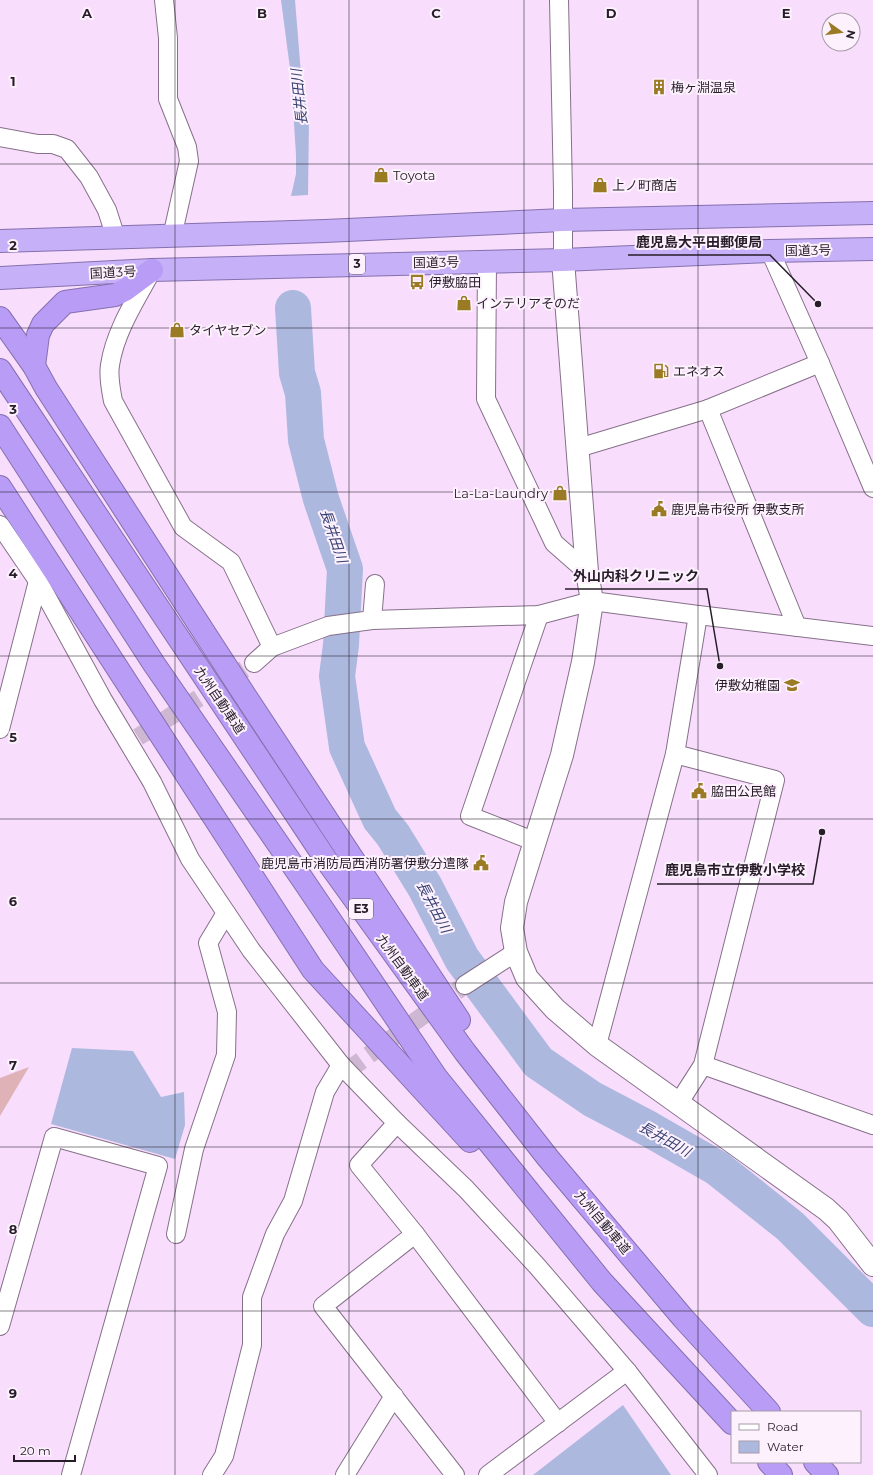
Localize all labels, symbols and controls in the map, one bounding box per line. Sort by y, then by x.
text: A [81,5,93,21]
text: B [257,5,267,21]
text: C [431,5,441,21]
text: D [606,5,617,21]
text: E [782,5,791,21]
north arrow [821,12,861,52]
text: N [843,28,859,40]
water label: 長井田川 [287,66,311,126]
text: 1 [10,73,16,89]
building icon: 梅ヶ淵温泉 [650,78,668,96]
place label: 梅ヶ淵温泉 [671,79,736,95]
shop icon: Toyota [372,166,390,184]
place label: Toyota [393,167,435,183]
shop icon: 上ノ町商店 [591,176,609,194]
place label: 上ノ町商店 [612,177,677,193]
callout: 鹿児島大平田郵便局 [628,229,770,255]
text: 鹿児島大平田郵便局 [636,233,762,251]
text: 2 [9,237,17,253]
street label: 国道3号 [785,242,831,258]
road number: 3 [349,254,365,274]
street label: 国道3号 [413,254,459,270]
street label: 国道3号 [89,263,137,281]
bus stop icon: 伊敷脇田 [408,273,426,291]
place label: 伊敷脇田 [429,274,481,290]
shop icon: インテリアそのだ [455,294,473,312]
place label: インテリアそのだ [476,295,580,311]
shop icon: タイヤセブン [168,321,186,339]
place label: タイヤセブン [189,322,267,338]
fuel station icon: エネオス [652,362,670,380]
place label: エネオス [673,363,725,379]
text: 3 [8,401,17,417]
shop icon: La-La-Laundry [551,484,569,502]
place label: La-La-Laundry [454,485,549,501]
public building icon: 鹿児島市役所 伊敷支所 [650,500,668,518]
place label: 鹿児島市役所 伊敷支所 [671,501,804,517]
water label: 長井田川 [316,507,352,567]
callout: 外山内科クリニック [565,563,707,589]
text: 4 [9,565,18,581]
text: 外山内科クリニック [573,567,699,585]
street label: 九州自動車道 [192,663,248,737]
school or university icon: 伊敷幼稚園 [783,676,801,694]
place label: 伊敷幼稚園 [715,677,780,693]
text: 5 [9,729,17,745]
public building icon: 脇田公民館 [690,782,708,800]
place label: 脇田公民館 [711,783,776,799]
public building icon: 鹿児島市消防局西消防署伊敷分遣隊 [472,854,490,872]
place label: 鹿児島市消防局西消防署伊敷分遣隊 [261,855,469,871]
callout: 鹿児島市立伊敷小学校 [657,858,813,884]
text: 鹿児島市立伊敷小学校 [665,861,805,879]
water label: 長井田川 [413,878,456,938]
text: 6 [9,893,18,909]
road number: E3 [349,899,373,919]
street label: 九州自動車道 [374,931,432,1003]
text: 7 [9,1057,17,1073]
water label: 長井田川 [636,1118,696,1161]
street label: 九州自動車道 [572,1187,634,1257]
text: 8 [9,1221,18,1237]
text: 9 [9,1385,17,1401]
legend [731,1411,861,1463]
text: Road [767,1419,798,1434]
scale bar [14,1437,75,1463]
text: Water [767,1439,804,1454]
text: 20 m [20,1443,51,1458]

